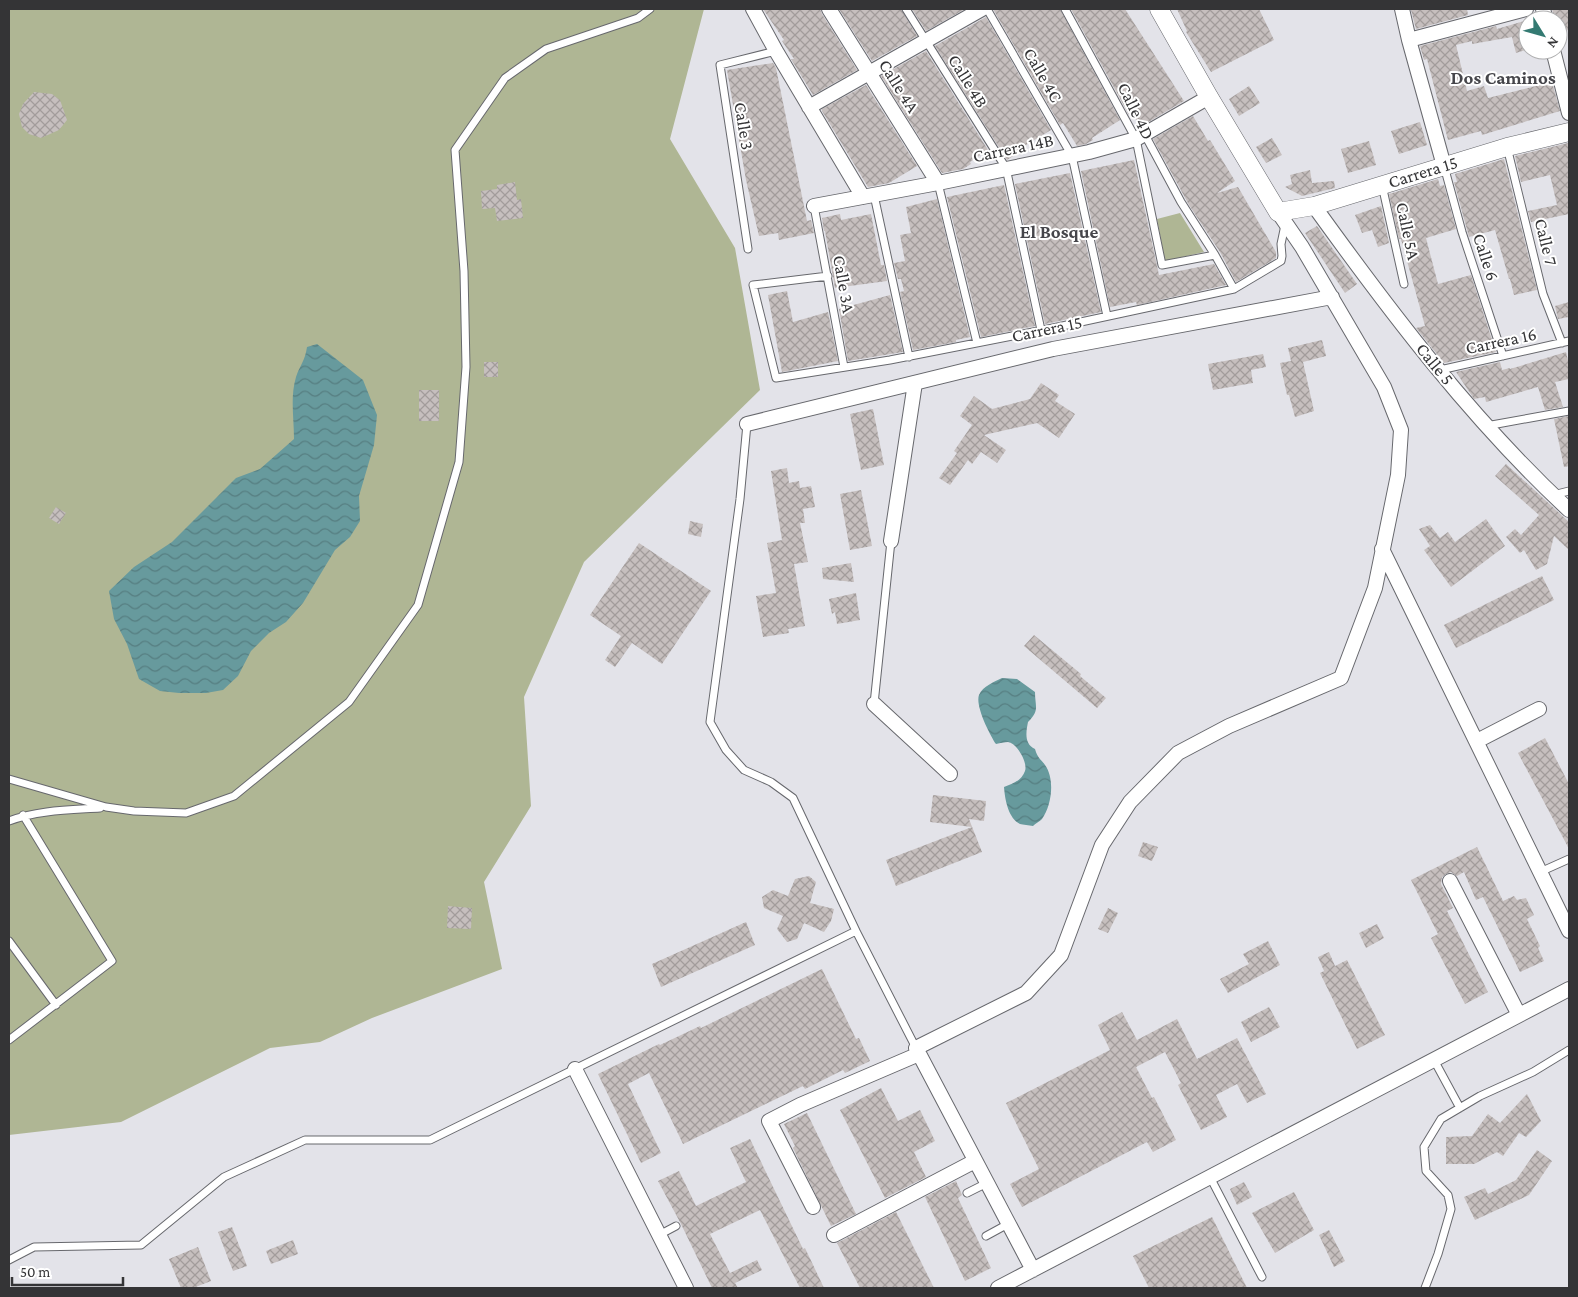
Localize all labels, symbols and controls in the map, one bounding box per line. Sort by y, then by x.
north arrow [1518,10,1568,60]
text: N [1544,34,1563,52]
street label: Calle 4C [1019,44,1067,106]
street label: Calle 4B [944,51,992,111]
street label: Calle 4A [875,56,924,117]
district label: Dos Caminos [1450,67,1556,88]
street label: Calle 4D [1114,79,1158,143]
street label: Calle 3 [730,101,758,151]
street label: Carrera 14B [971,130,1055,166]
street label: Carrera 15 [1386,152,1460,192]
street label: Calle 5A [1392,201,1424,262]
street label: Calle 7 [1531,216,1561,268]
district label: El Bosque [1020,221,1098,242]
street label: Calle 6 [1469,231,1503,283]
street label: Calle 3A [829,254,859,315]
street label: Carrera 15 [1010,312,1084,346]
street label: Carrera 16 [1464,324,1538,358]
street label: Calle 5 [1412,339,1458,389]
scale bar [12,1254,124,1286]
text: 50 m [20,1264,50,1280]

